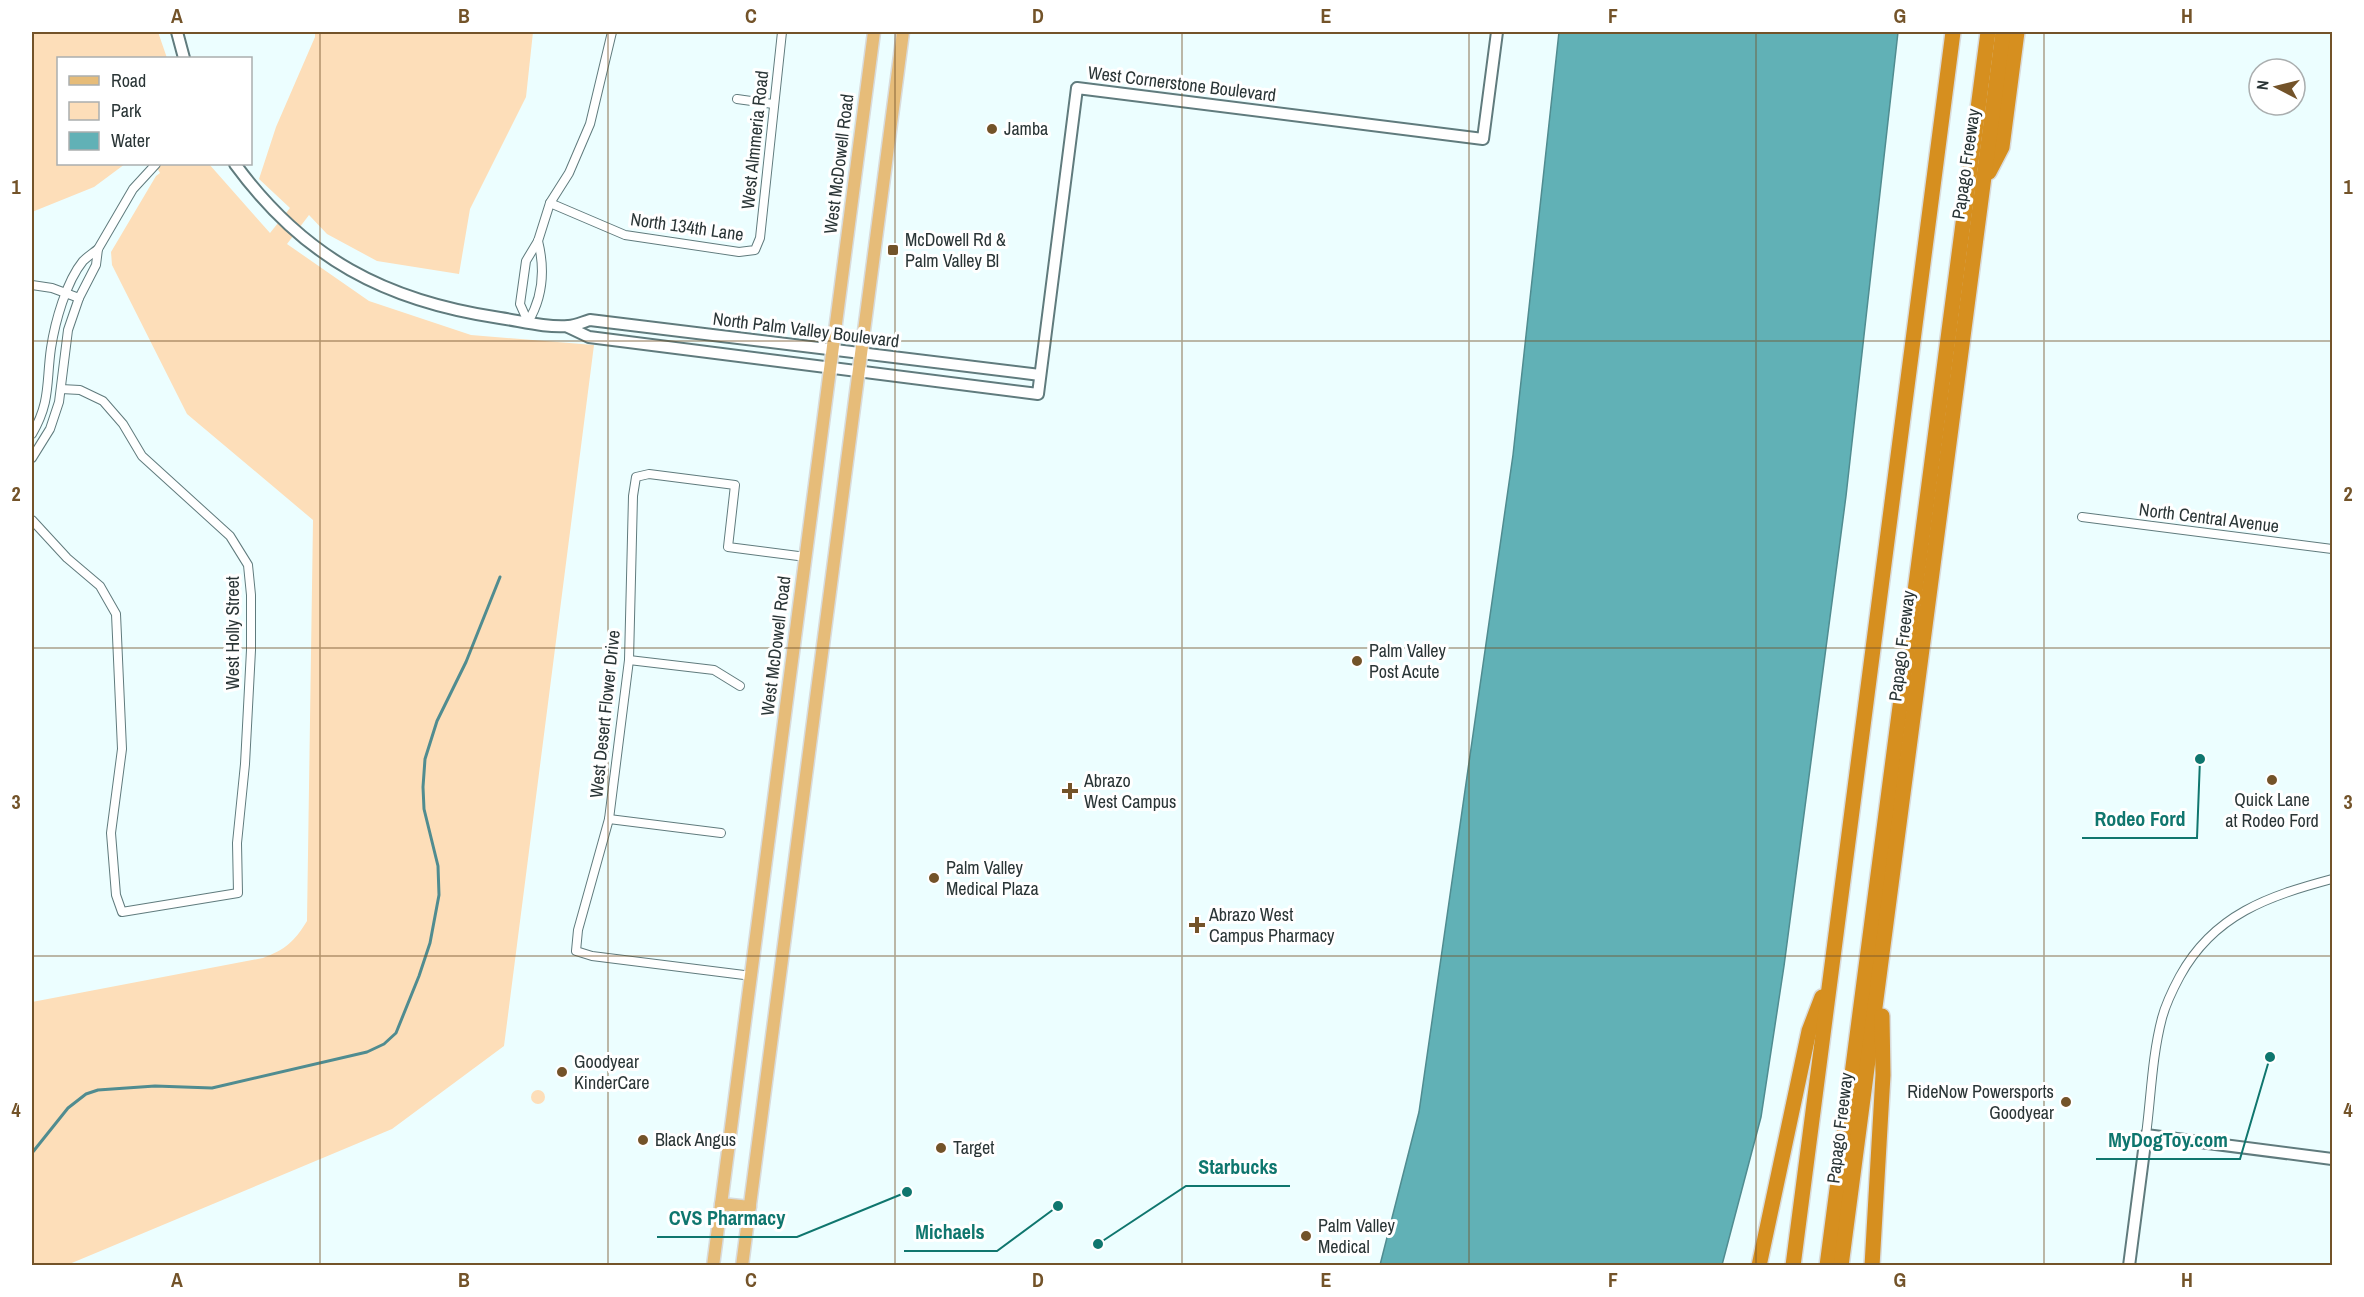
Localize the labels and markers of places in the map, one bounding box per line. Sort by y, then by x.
place label: Jamba [1004,116,1048,141]
marker: Jamba [985,122,999,136]
place label: McDowell Rd & Palm Valley Bl [905,227,1006,273]
marker: McDowell Rd & Palm Valley Bl [886,243,900,257]
place label: Palm Valley Post Acute [1369,638,1446,684]
marker: Palm Valley Post Acute [1350,654,1364,668]
place label: Abrazo West Campus [1083,768,1176,814]
marker: Quick Lane at Rodeo Ford [2265,773,2279,787]
marker: Abrazo West Campus [1061,782,1079,800]
place label: Quick Lane at Rodeo Ford [2225,787,2319,833]
callout: Rodeo Ford [2082,800,2197,838]
place label: Palm Valley Medical Plaza [946,855,1039,901]
marker: Palm Valley Medical Plaza [927,871,941,885]
place label: Abrazo West Campus Pharmacy [1208,902,1335,948]
marker: Abrazo West Campus Pharmacy [1190,918,1204,932]
place label: Goodyear KinderCare [574,1049,649,1095]
marker: Goodyear KinderCare [555,1065,569,1079]
place label: RideNow Powersports Goodyear [1907,1079,2054,1125]
marker: RideNow Powersports Goodyear [2059,1095,2073,1109]
callout: MyDogToy.com [2096,1121,2240,1159]
place label: Black Angus [655,1127,736,1152]
marker: Black Angus [636,1133,650,1147]
place label: Target [953,1135,994,1160]
marker: Target [934,1141,948,1155]
callout: Starbucks [1186,1148,1290,1186]
callout: CVS Pharmacy [657,1199,797,1237]
callout: Michaels [904,1213,997,1251]
place label: Palm Valley Medical [1318,1213,1395,1259]
marker: Palm Valley Medical [1299,1229,1313,1243]

